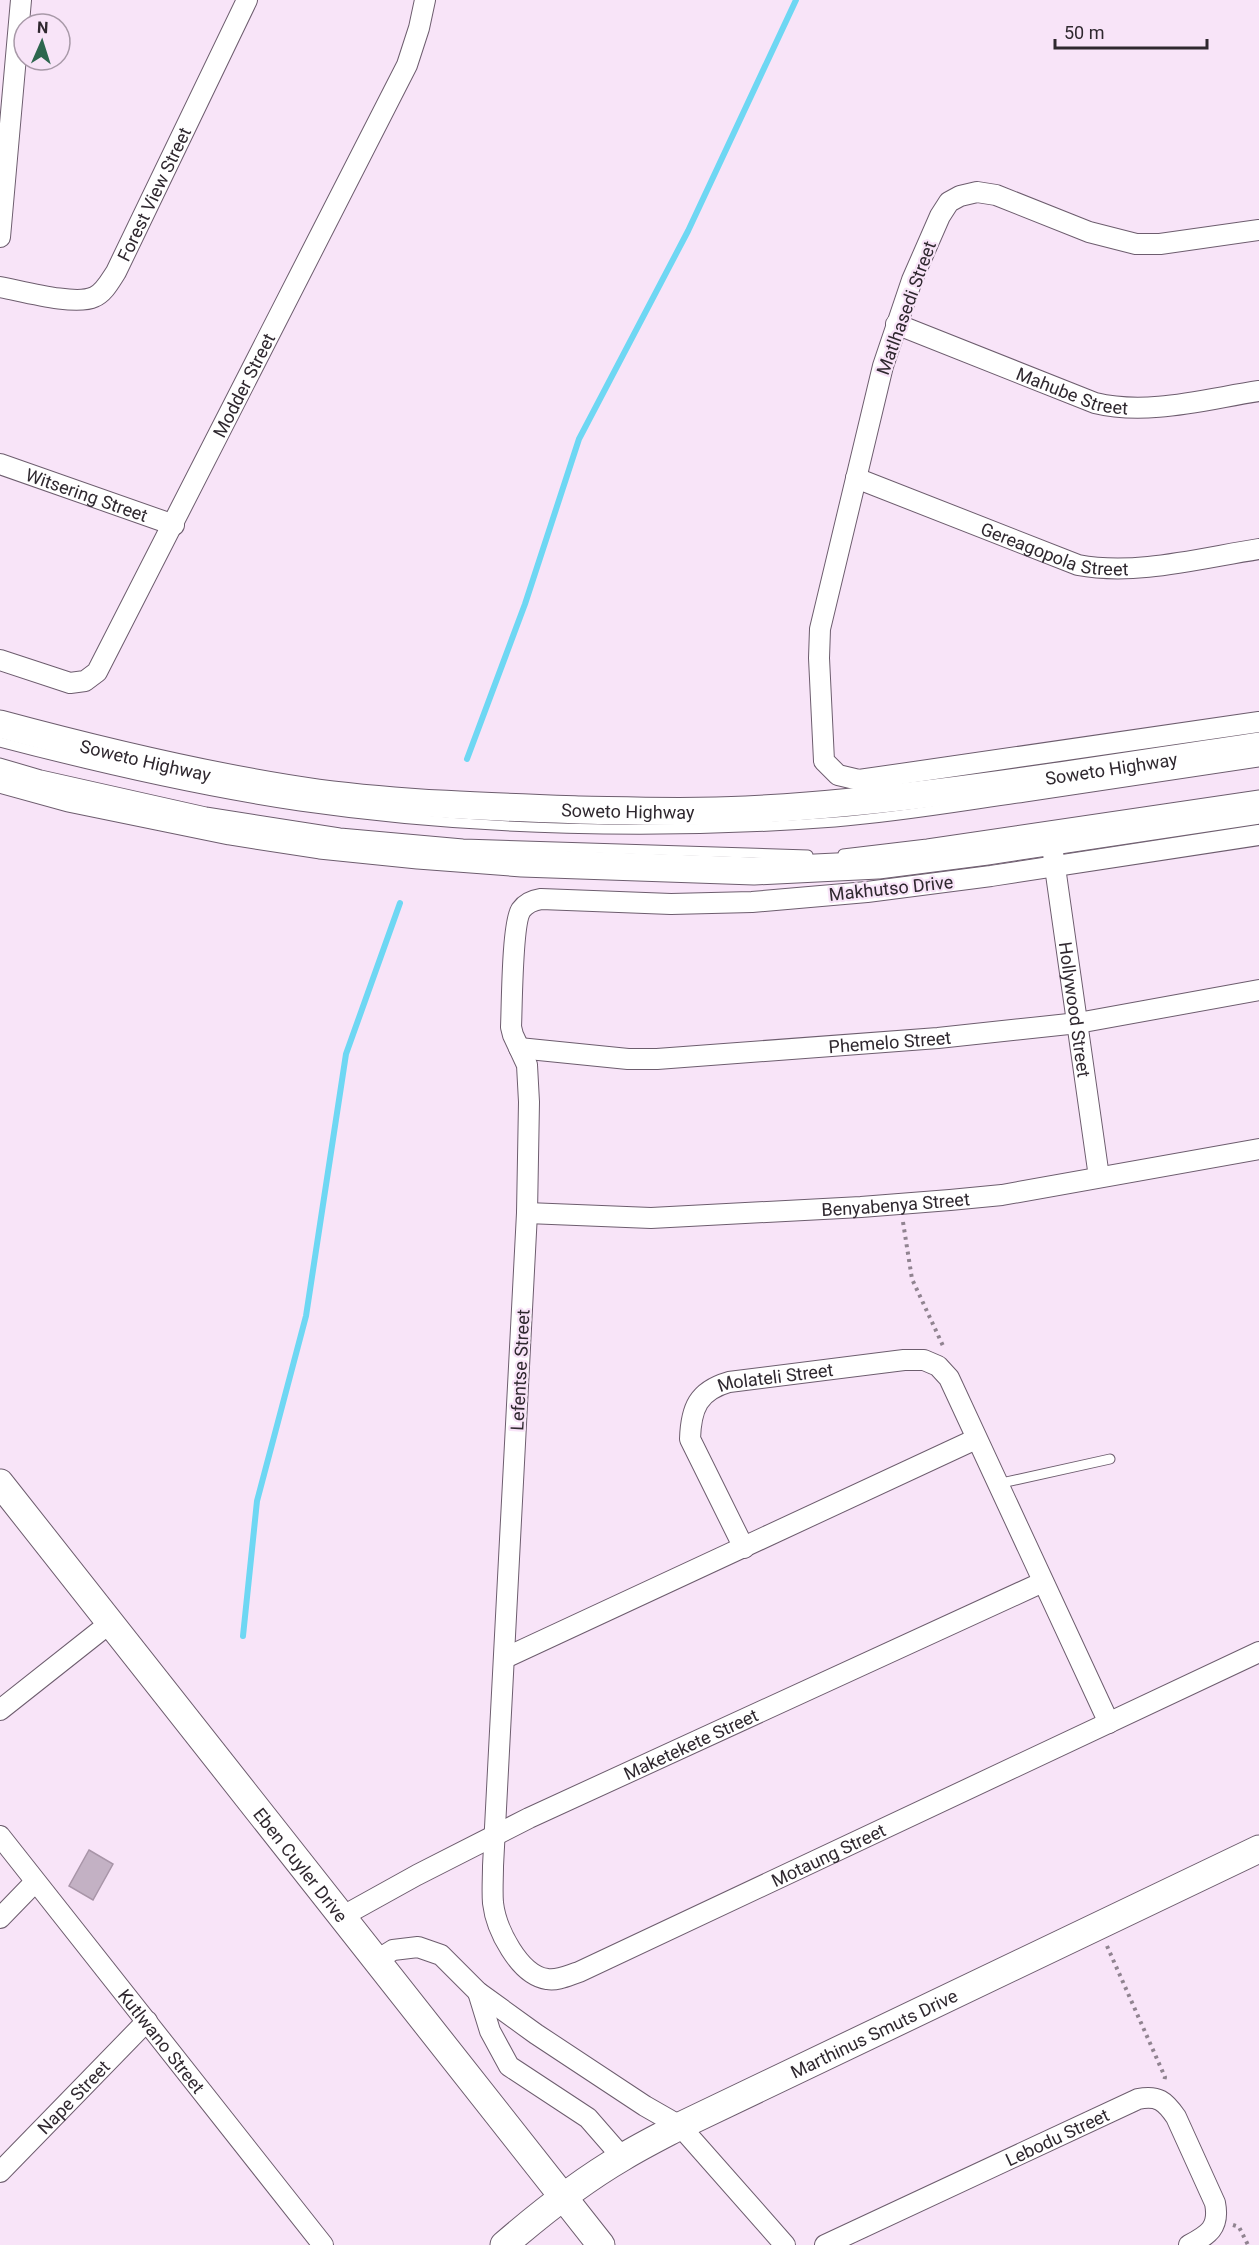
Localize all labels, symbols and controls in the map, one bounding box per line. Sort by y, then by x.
north arrow [12,12,72,72]
scale bar [1055,12,1206,50]
text: N [37,18,49,37]
text: 50 m [1064,22,1104,43]
street label: Forest View Street [112,123,195,264]
street label: Matlhasedi Street [872,238,940,378]
street label: Modder Street [208,329,279,441]
street label: Mahube Street [1013,362,1129,418]
street label: Witsering Street [23,463,151,525]
street label: Gereagopola Street [978,517,1129,579]
street label: Soweto Highway [78,735,213,785]
street label: Soweto Highway [1044,748,1179,788]
street label: Soweto Highway [561,799,695,822]
street label: Makhutso Drive [828,871,954,905]
street label: Hollywood Street [1055,940,1095,1079]
street label: Phemelo Street [828,1026,952,1057]
street label: Benyabenya Street [821,1188,971,1220]
street label: Lefentse Street [506,1309,534,1431]
street label: Molateli Street [715,1358,834,1396]
street label: Maketekete Street [620,1704,761,1784]
street label: Eben Cuyler Drive [250,1803,352,1926]
street label: Motaung Street [768,1819,889,1891]
street label: Marthinus Smuts Drive [787,1984,961,2082]
street label: Kutlwano Street [114,1985,209,2097]
street label: Nape Street [33,2056,114,2138]
street label: Lebodu Street [1002,2104,1112,2170]

